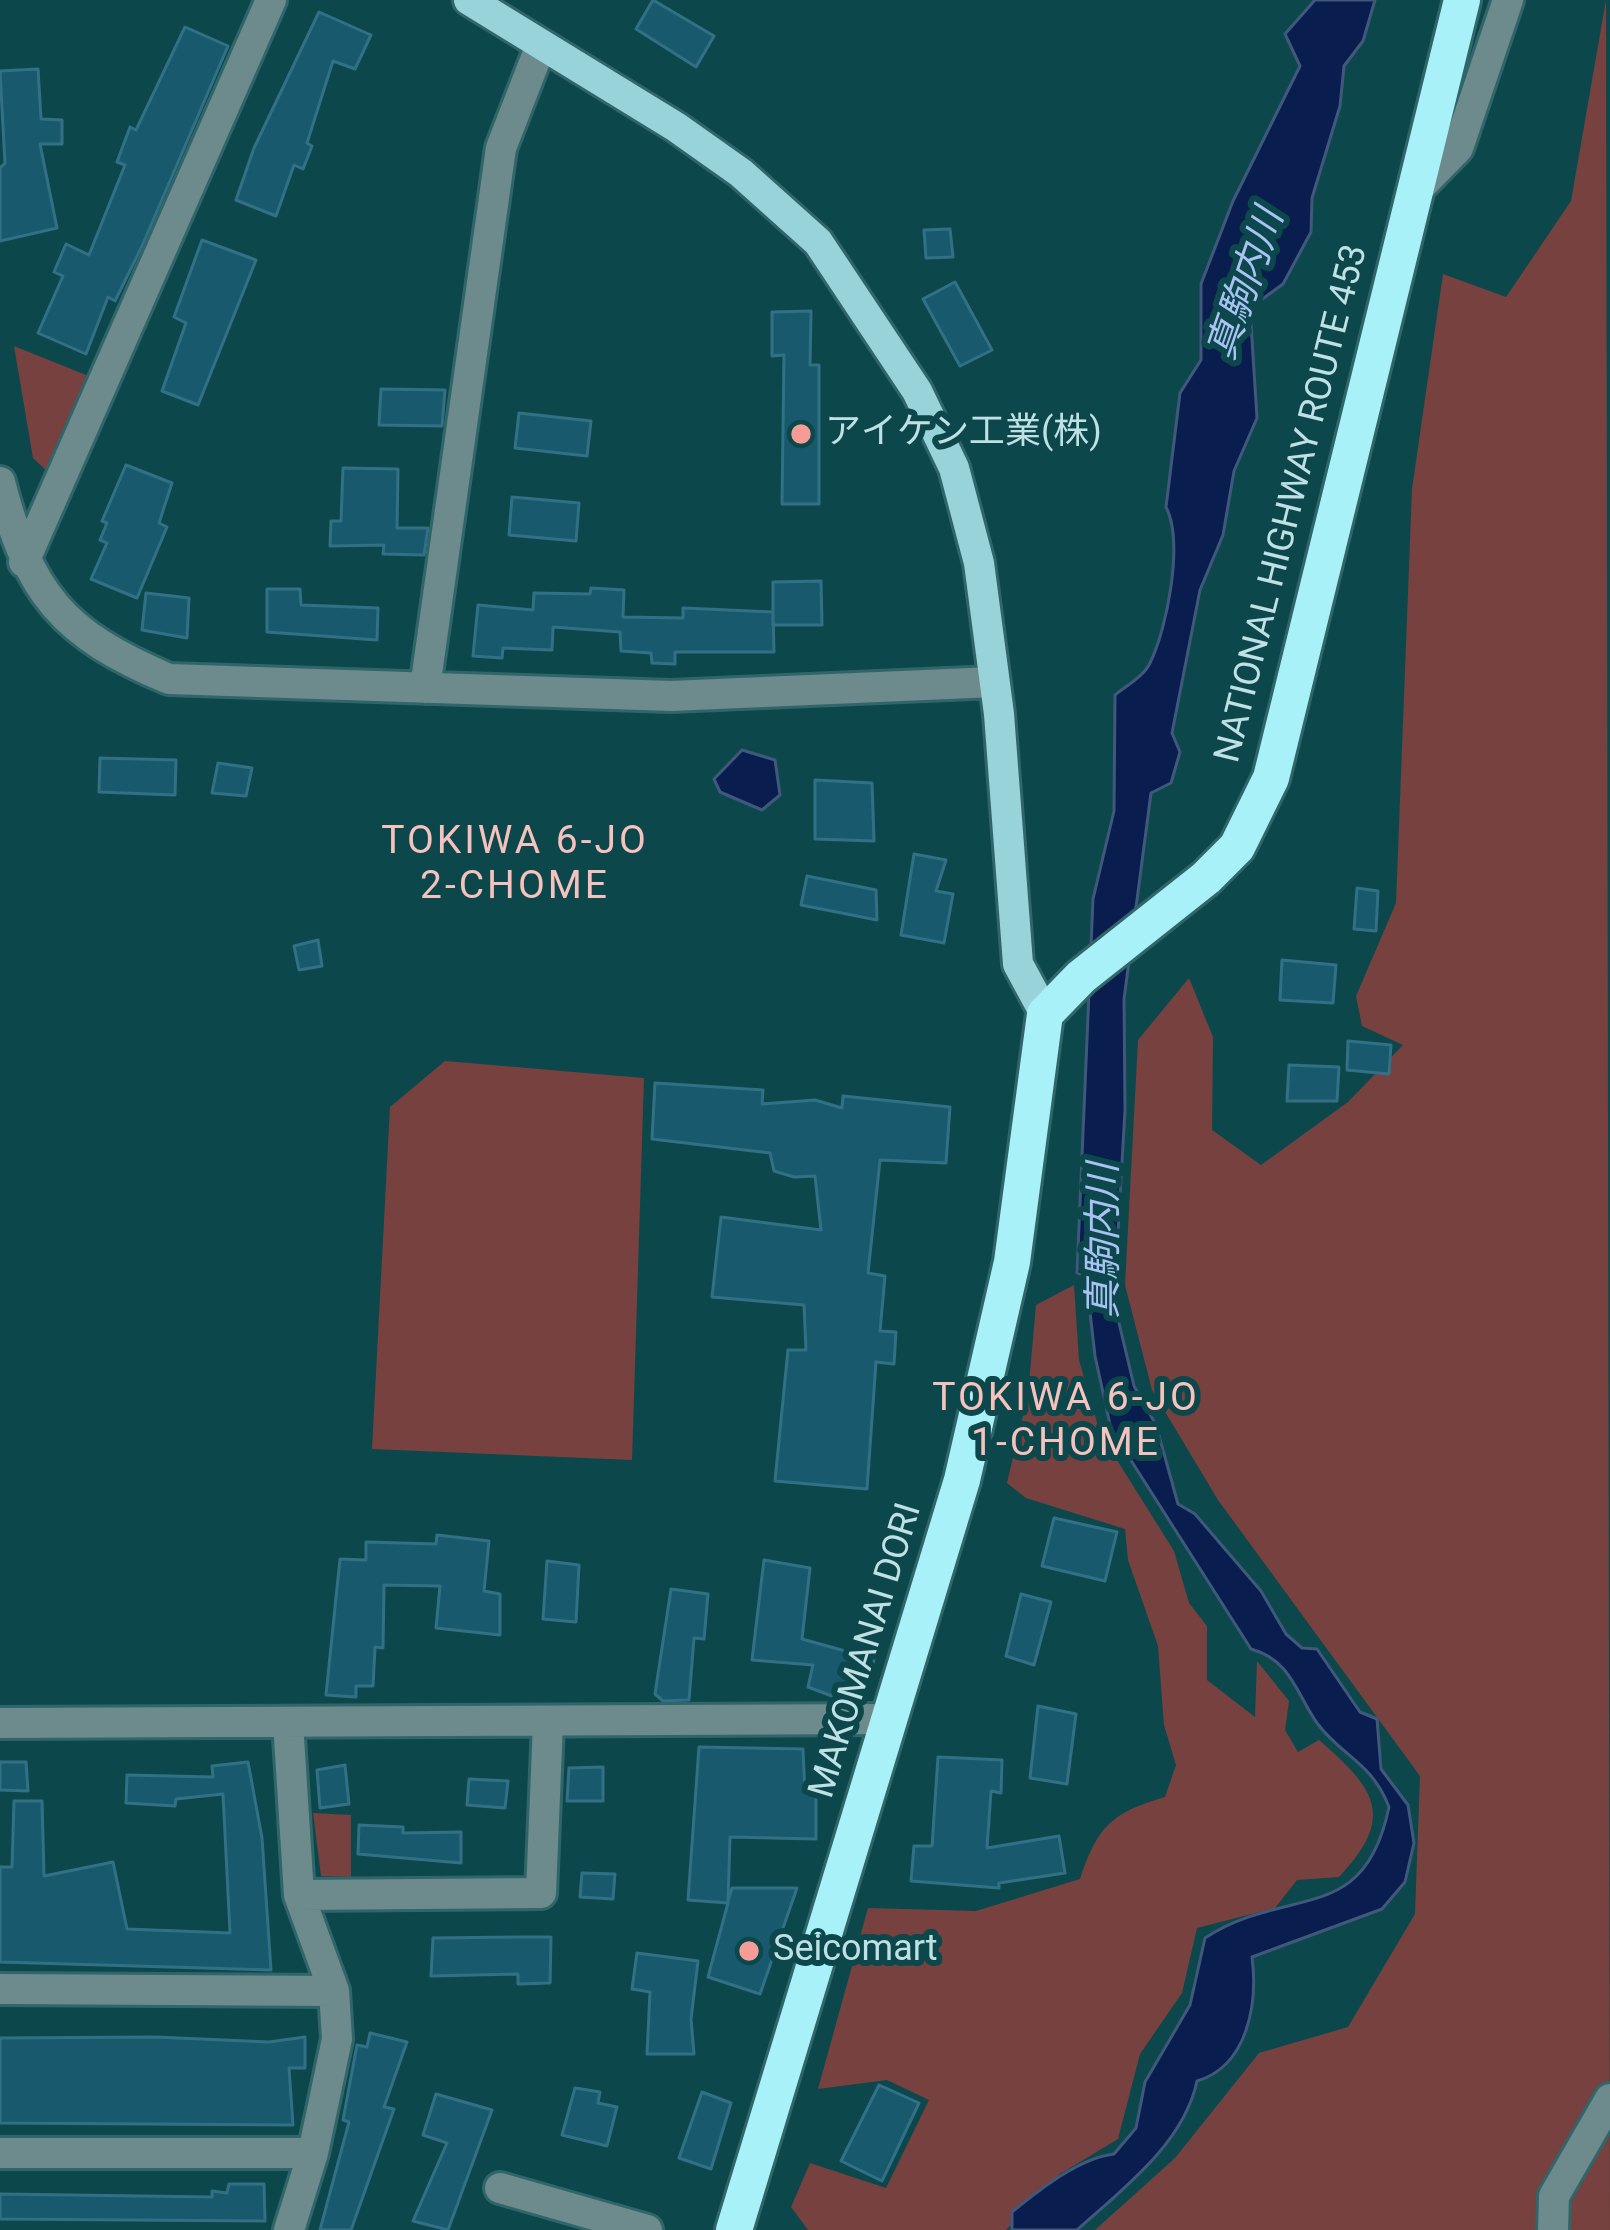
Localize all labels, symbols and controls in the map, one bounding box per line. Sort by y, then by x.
water label: 真駒内川 [1200,204,1296,366]
street label: NATIONAL HIGHWAY ROUTE 453 [1208,241,1378,767]
place label: アイケン工業(株) [825,412,1102,456]
marker: アイケン工業(株) [788,421,814,447]
district label: TOKIWA 6-JO 2-CHOME [381,820,649,911]
water label: 真駒内川 [1083,1163,1129,1319]
district label: TOKIWA 6-JO 1-CHOME [932,1377,1200,1468]
street label: MAKOMANAI DORI [802,1498,932,1804]
place label: Seicomart [773,1929,938,1973]
marker: Seicomart [736,1938,762,1964]

